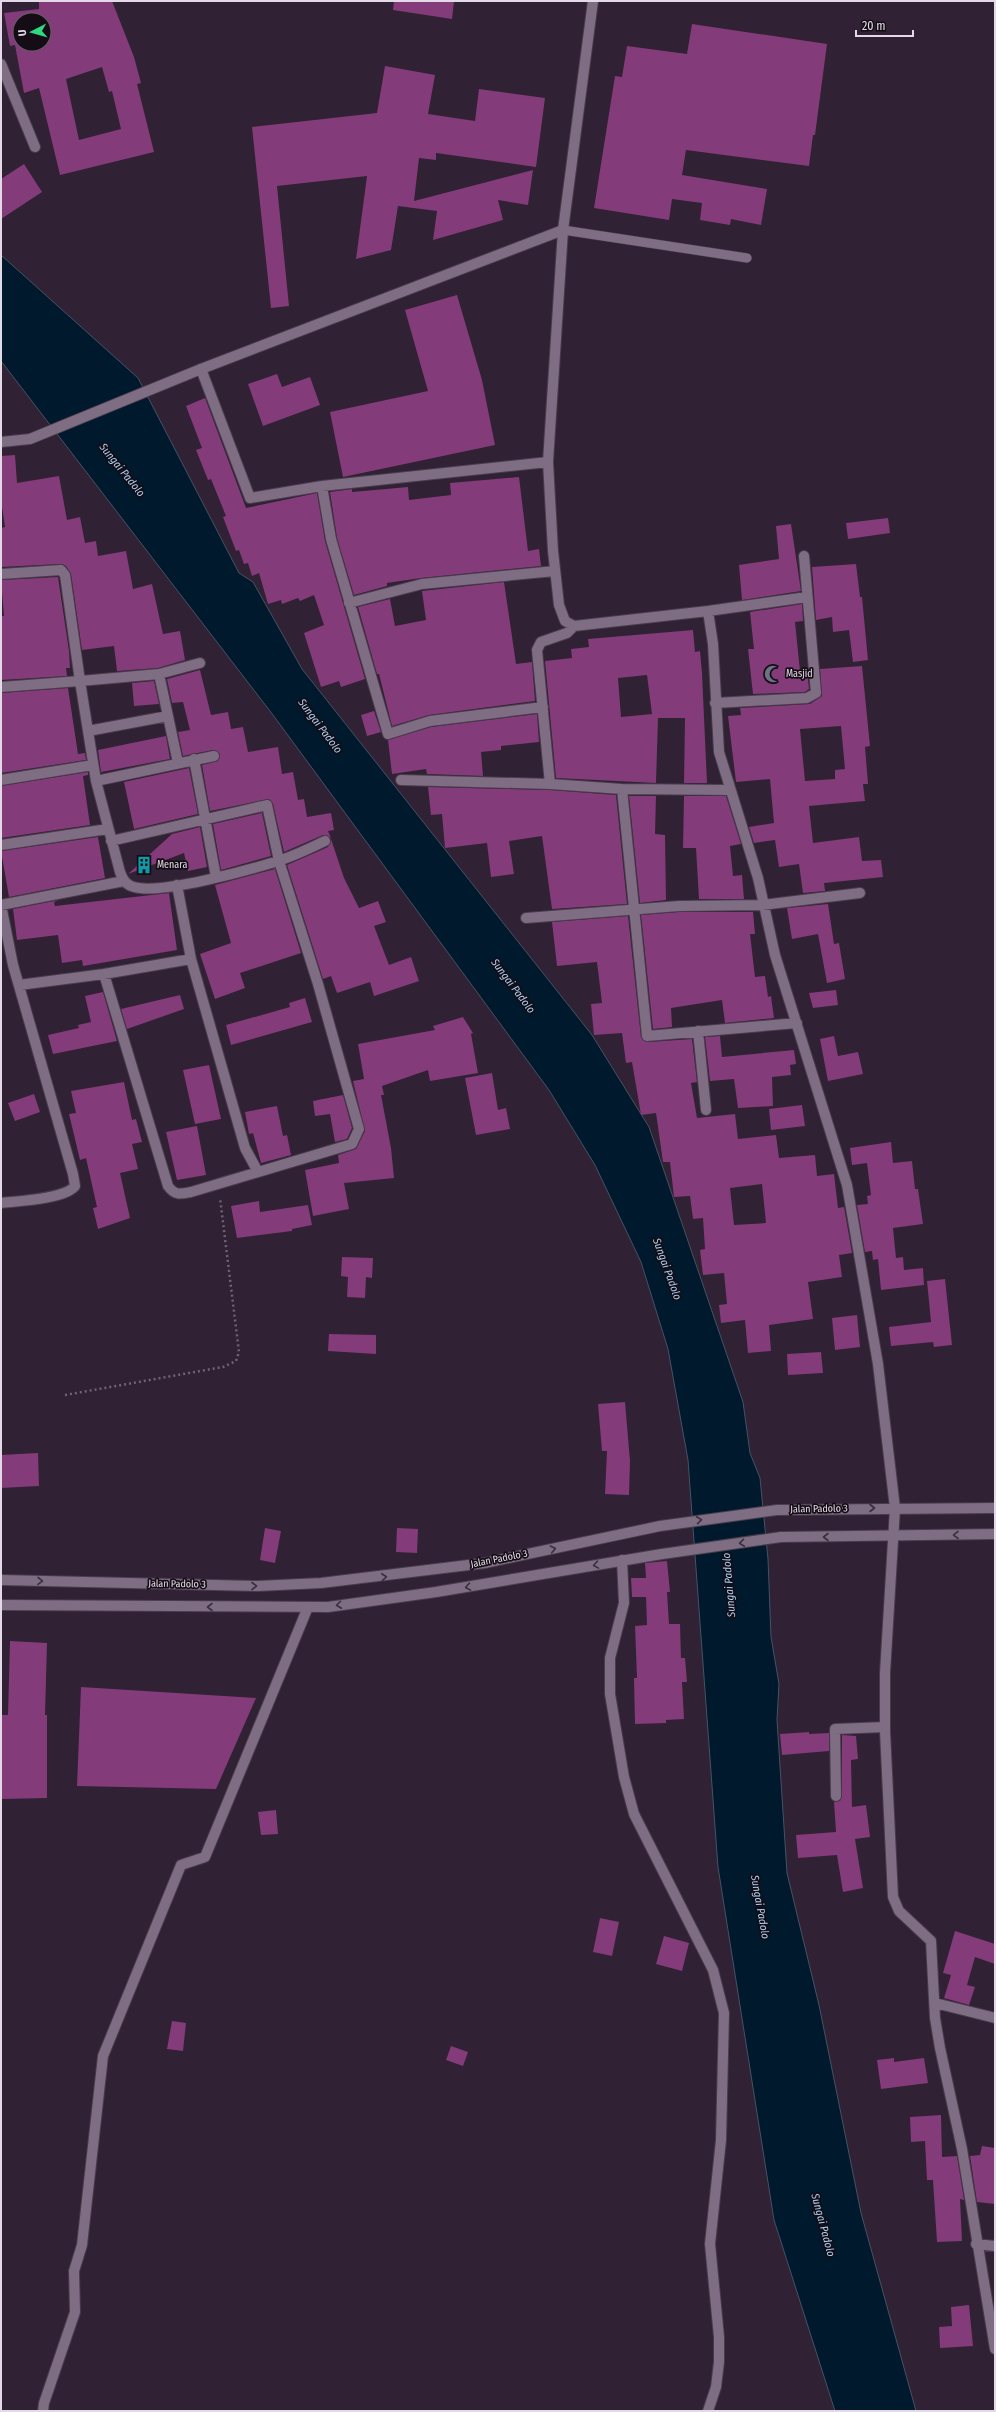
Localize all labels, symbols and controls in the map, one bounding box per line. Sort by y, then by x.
north arrow [12,12,52,52]
scale bar [856,12,913,38]
text: 20 m [862,19,886,33]
text: U [16,29,29,37]
water label: Sungai Padolo [96,440,148,499]
mosque icon: Masjid [763,664,783,684]
place label: Masjid [786,668,813,680]
water label: Sungai Padolo [295,695,345,756]
building icon: Menara [134,855,154,875]
place label: Menara [157,859,187,871]
water label: Sungai Padolo [488,955,538,1016]
water label: Sungai Padolo [649,1235,684,1302]
street label: Jalan Padolo 3 [790,1502,848,1516]
one-way arrow [869,1504,875,1512]
one-way arrow [696,1516,702,1525]
one-way arrow [953,1531,959,1539]
one-way arrow [823,1533,829,1541]
one-way arrow [739,1538,745,1547]
one-way arrow [550,1545,556,1553]
street label: Jalan Padolo 3 [470,1548,529,1570]
water label: Sungai Padolo [720,1552,738,1619]
one-way arrow [593,1560,599,1569]
one-way arrow [380,1572,387,1581]
one-way arrow [37,1577,43,1585]
street label: Jalan Padolo 3 [148,1577,206,1591]
one-way arrow [251,1582,257,1590]
one-way arrow [465,1582,471,1591]
one-way arrow [336,1600,343,1609]
one-way arrow [207,1603,213,1611]
water label: Sungai Padolo [748,1873,772,1940]
water label: Sungai Padolo [808,2191,838,2258]

